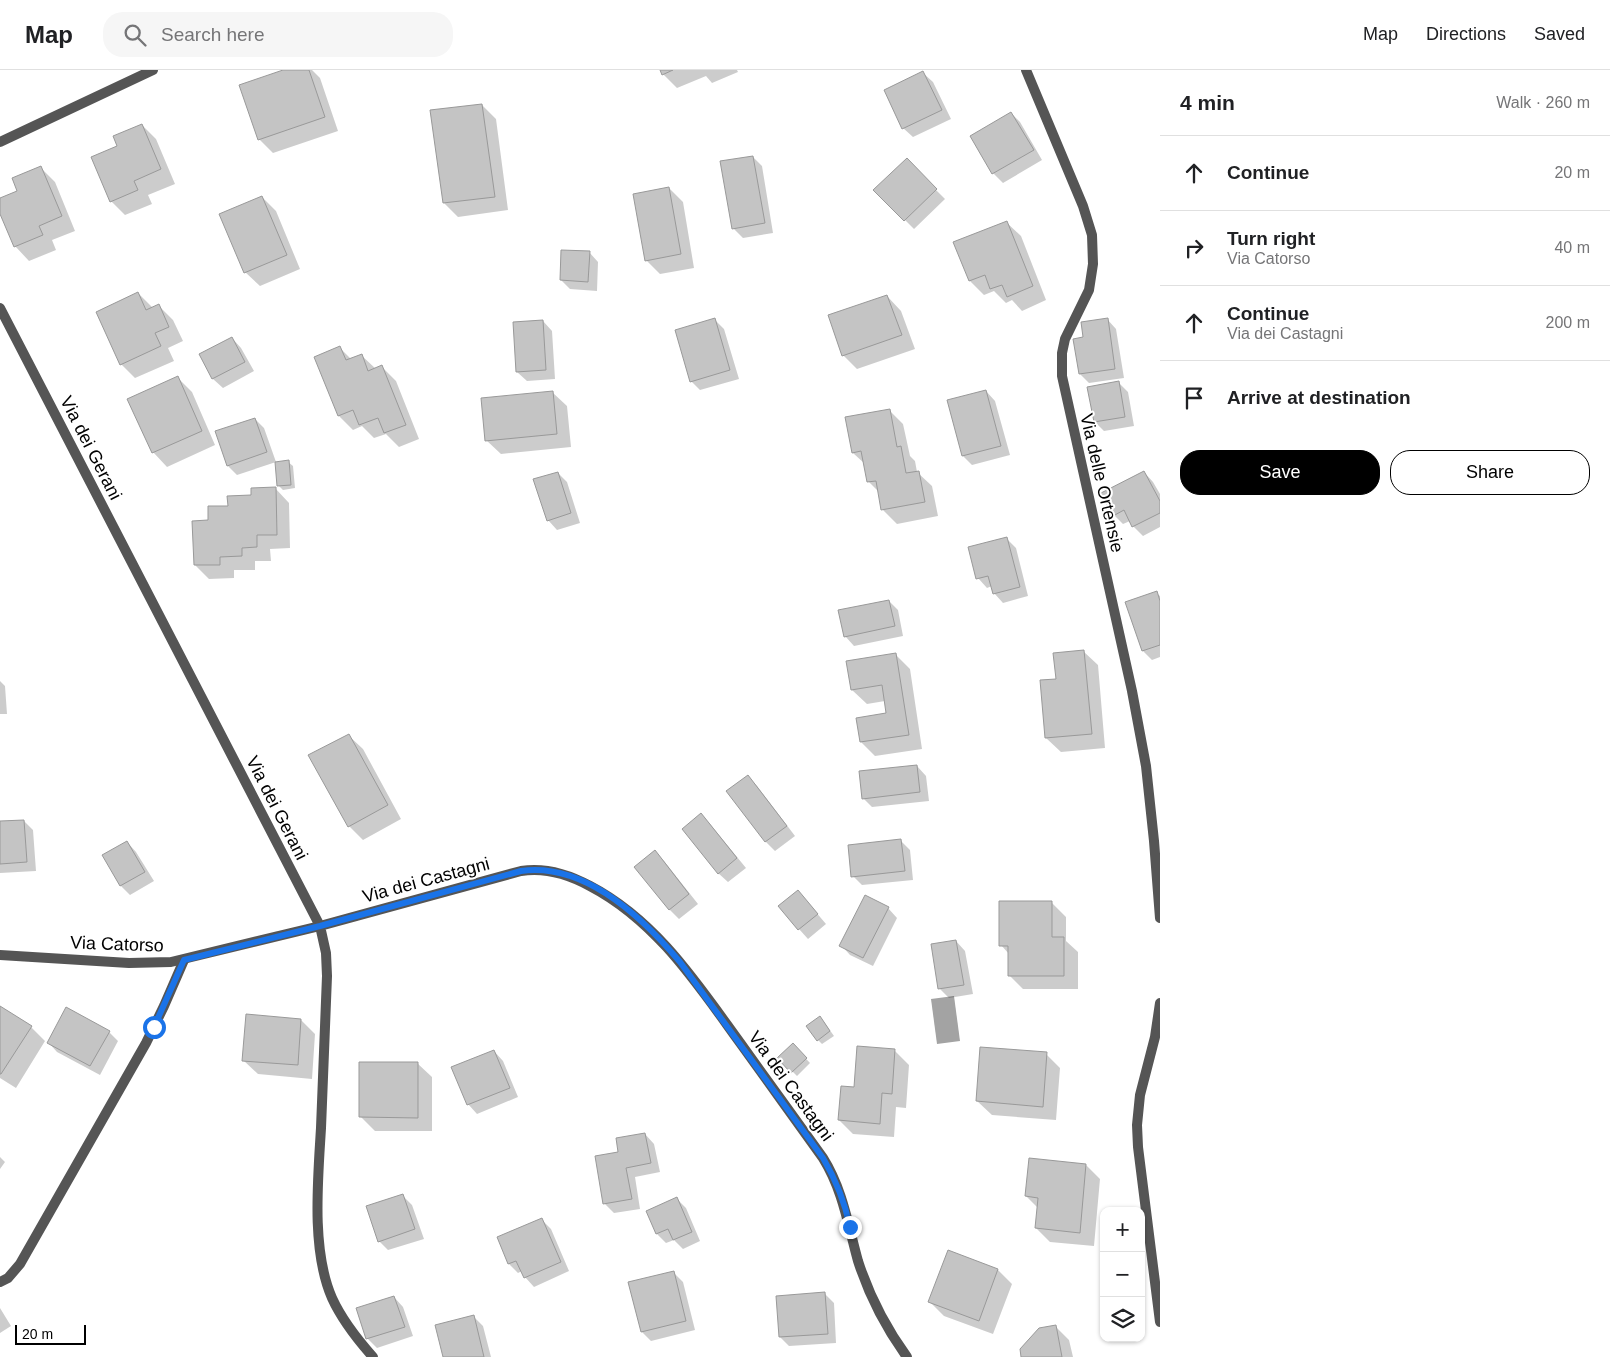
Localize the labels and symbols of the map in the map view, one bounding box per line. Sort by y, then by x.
street label: Via dei Gerani [56,393,126,503]
street label: Via delle Ortensie [1076,412,1128,554]
street label: Via dei Gerani [242,753,312,863]
street label: Via dei Castagni [360,853,492,907]
street label: Via Catorso [70,932,164,956]
route start [143,1016,166,1039]
street label: Via dei Castagni [744,1027,838,1145]
route end [839,1216,862,1239]
scale bar [15,1322,86,1345]

